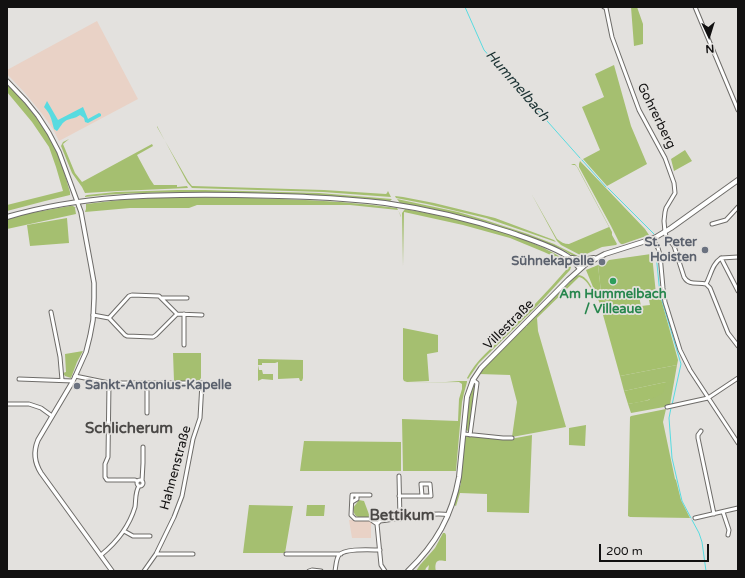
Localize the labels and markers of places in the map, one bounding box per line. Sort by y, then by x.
place label: St. Peter Hoisten [644,235,697,266]
marker: St. Peter Hoisten [700,245,710,255]
place label: Sühnekapelle [511,254,594,270]
marker: Sühnekapelle [597,257,607,267]
marker: Am Hummelbach / Villeaue [608,276,618,286]
place label: Am Hummelbach / Villeaue [559,287,667,318]
place label: Sankt-Antonius-Kapelle [85,378,232,394]
marker: Sankt-Antonius-Kapelle [72,381,82,391]

